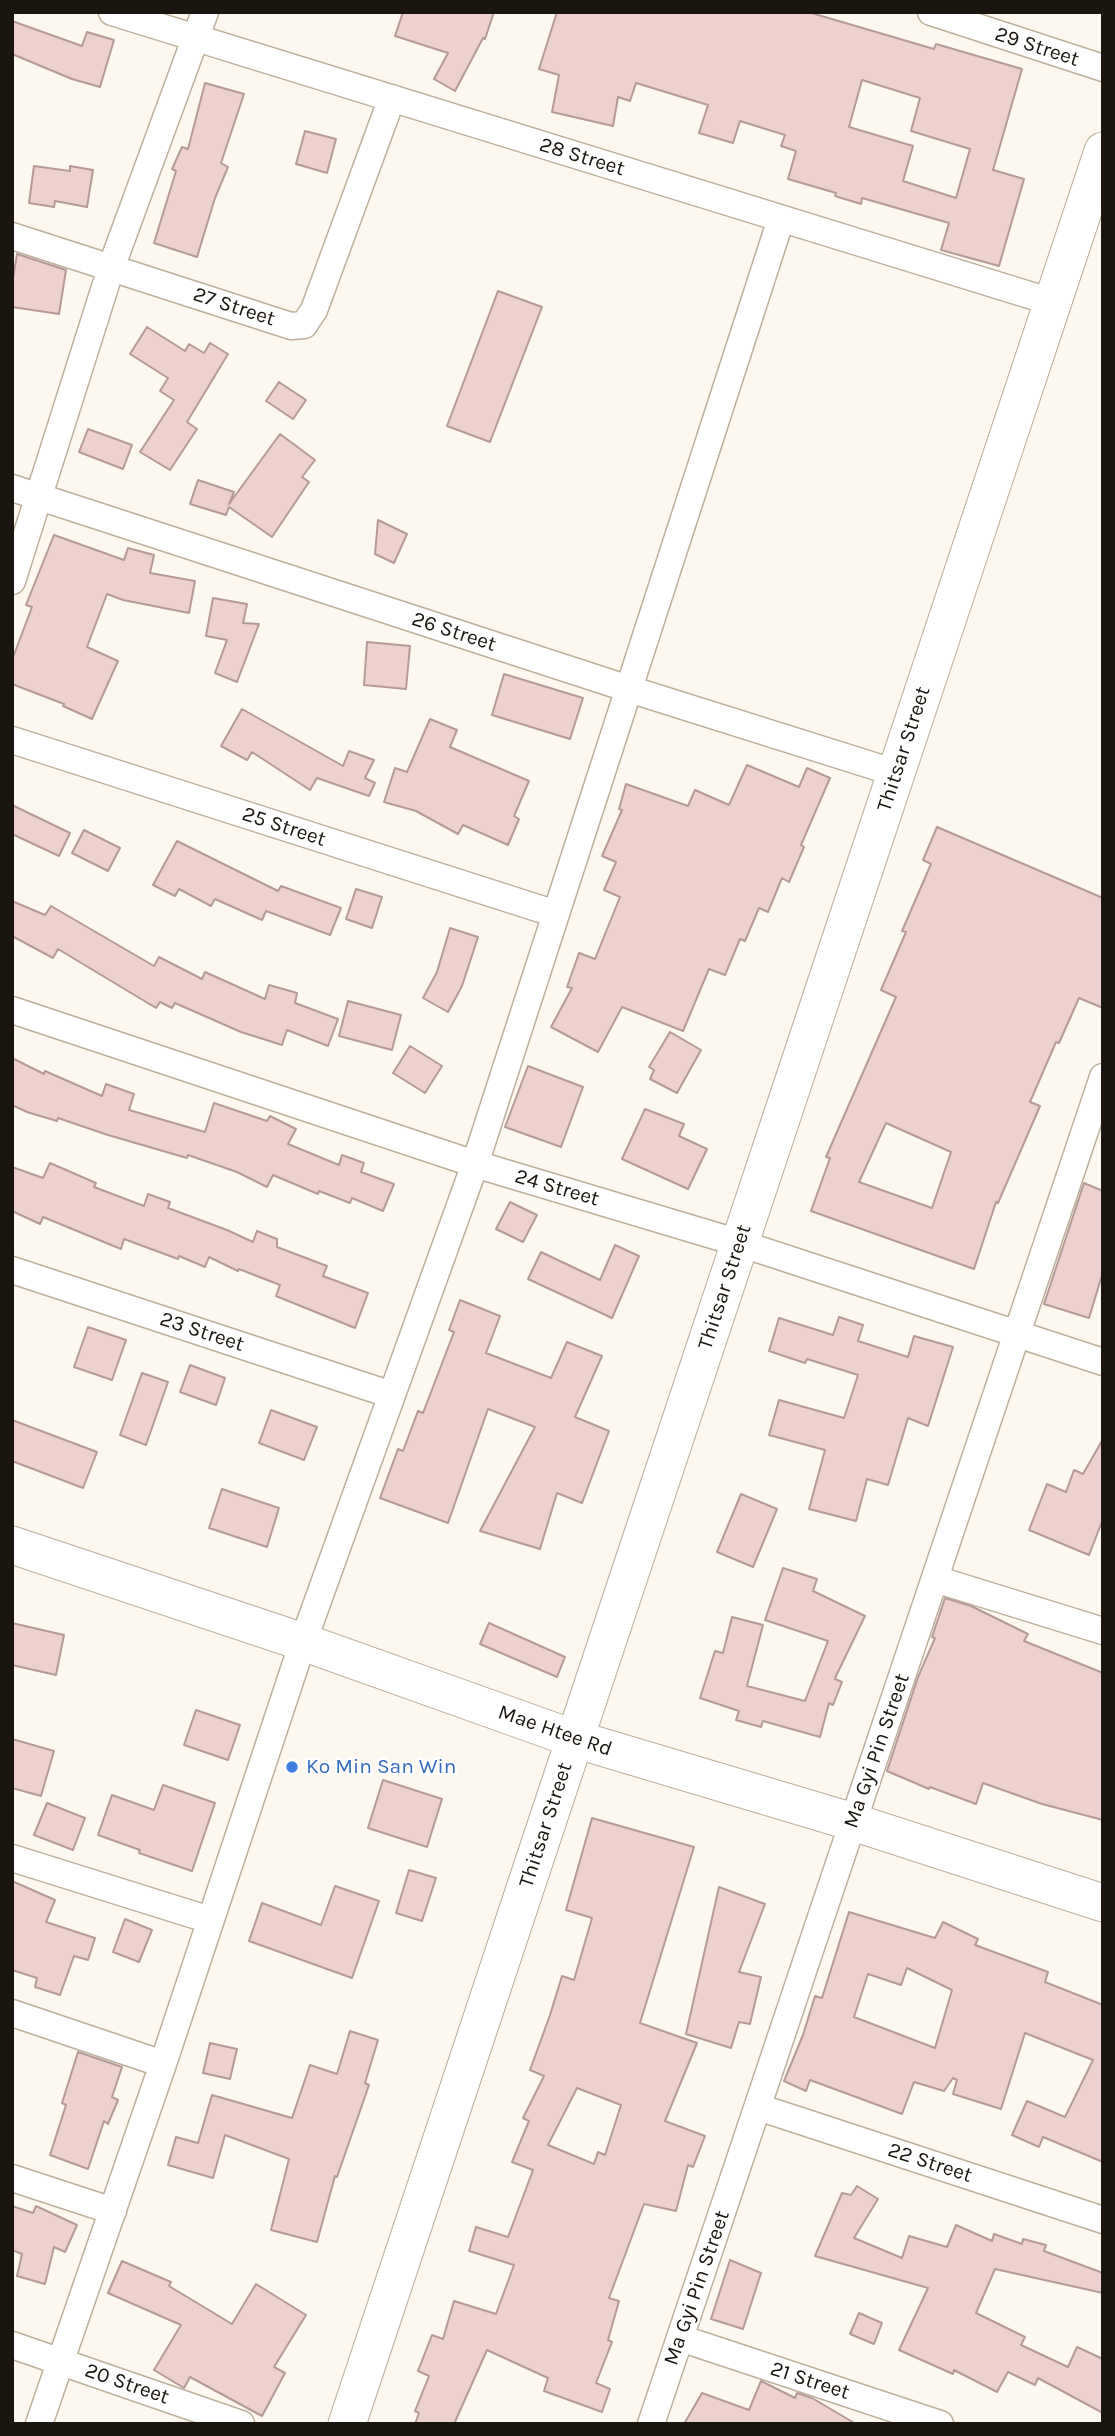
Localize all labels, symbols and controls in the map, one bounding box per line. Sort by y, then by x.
street label: 29 Street [992,22,1082,72]
street label: 28 Street [536,132,628,182]
street label: 27 Street [190,282,278,332]
street label: 26 Street [409,607,499,657]
street label: Thitsar Street [872,683,936,815]
street label: 25 Street [239,802,329,852]
street label: 24 Street [512,1164,602,1212]
street label: Thitsar Street [693,1221,757,1353]
street label: 23 Street [157,1307,247,1357]
street label: Ma Gyi Pin Street [839,1670,915,1832]
street label: Mae Htee Rd [495,1700,615,1762]
place label: Ko Min San Win [306,1754,457,1780]
marker: Ko Min San Win [284,1759,300,1775]
street label: Thitsar Street [514,1759,578,1891]
street label: 22 Street [885,2138,975,2188]
street label: Ma Gyi Pin Street [659,2207,735,2369]
street label: 21 Street [767,2356,853,2406]
street label: 20 Street [82,2358,172,2410]

